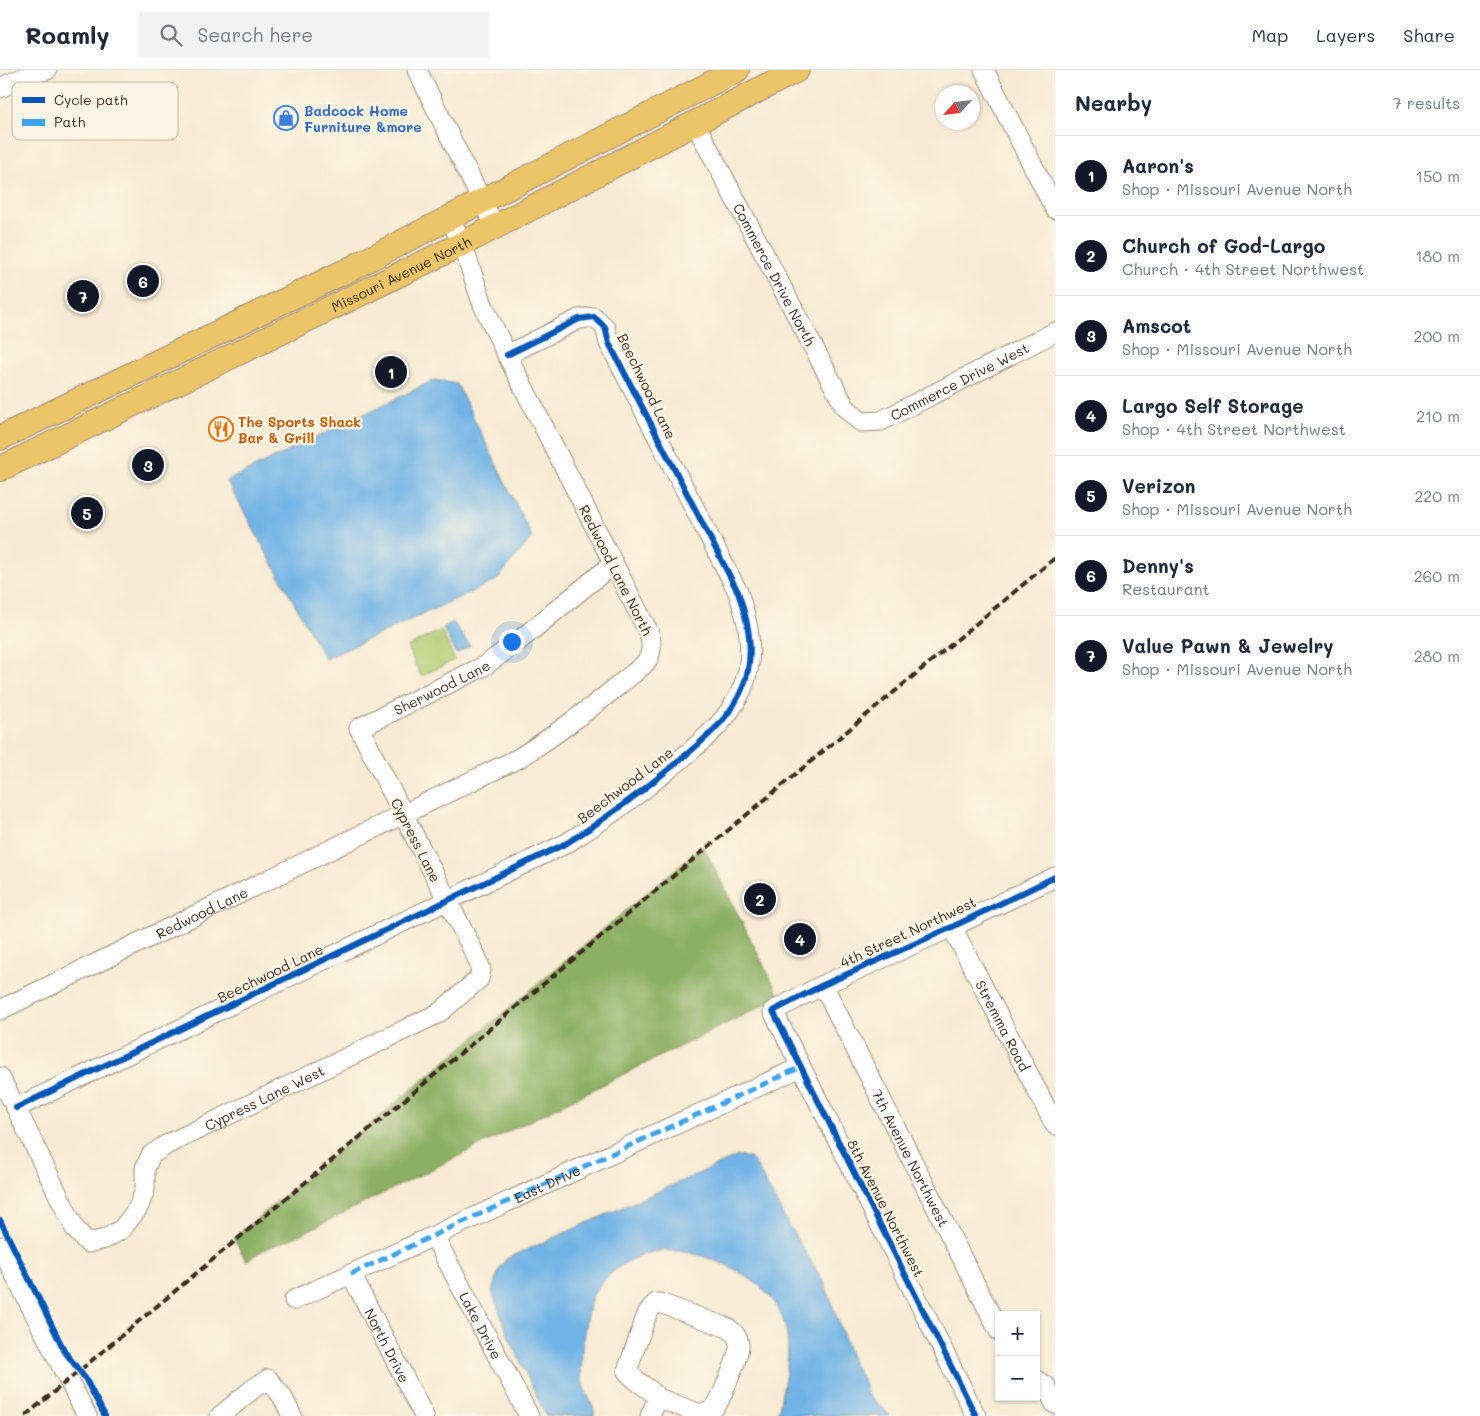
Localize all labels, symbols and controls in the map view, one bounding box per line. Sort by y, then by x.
search box [139,12,489,57]
text: Roamly [25,19,109,50]
icon: search [157,21,185,49]
text: Search here [197,22,313,47]
text: Map [1252,23,1288,47]
text: Layers [1316,23,1375,47]
text: Share [1403,23,1455,47]
legend [12,82,178,140]
north arrow [935,85,980,130]
text: Nearby [1075,89,1152,116]
text: Cycle path [54,90,128,109]
text: 7 results [1393,92,1460,113]
place label: Badcock Home Furniture &more [304,101,422,136]
shop icon: Badcock Home Furniture &more [273,105,299,131]
text: Path [54,112,85,131]
text: Aaron's [1122,153,1194,178]
text: 1 [1087,165,1095,186]
text: 150 m [1416,165,1460,186]
text: Shop · Missouri Avenue North [1122,178,1352,199]
street label: Commerce Drive North [729,199,820,349]
street label: Missouri Avenue North [328,231,474,316]
text: Church of God-Largo [1122,233,1325,258]
text: 2 [1087,245,1095,266]
text: 180 m [1415,245,1460,266]
text: Church · 4th Street Northwest [1122,258,1364,279]
pin: 6 [127,262,159,300]
pin: 7 [67,277,99,315]
text: Amscot [1122,313,1191,338]
text: 3 [1086,325,1096,346]
text: 200 m [1413,325,1460,346]
street label: Beechwood Lane [613,330,681,442]
street label: Commerce Drive West [887,338,1032,424]
text: Shop · Missouri Avenue North [1122,338,1352,359]
pin: 1 [375,353,407,391]
text: Largo Self Storage [1122,393,1304,418]
text: 4 [1086,405,1096,426]
text: 210 m [1416,405,1460,426]
place label: The Sports Shack Bar & Grill [238,412,361,447]
restaurant icon: The Sports Shack Bar & Grill [208,416,234,442]
text: Shop · 4th Street Northwest [1122,418,1346,439]
pin: 3 [132,446,164,484]
text: Verizon [1122,473,1195,498]
text: 5 [1086,485,1096,506]
text: 220 m [1414,485,1460,506]
pin: 5 [71,494,103,532]
text: Shop · Missouri Avenue North [1122,498,1352,519]
street label: Redwood Lane North [575,502,657,639]
text: Denny's [1122,553,1194,578]
text: 6 [1086,565,1096,586]
text: 260 m [1414,565,1460,586]
text: Restaurant [1122,578,1210,599]
your location [499,629,525,655]
text: Value Pawn & Jewelry [1122,633,1334,658]
text: 7 [1087,645,1095,666]
text: 280 m [1414,645,1460,666]
street label: Sherwood Lane [390,655,494,719]
text: Shop · Missouri Avenue North [1122,658,1352,679]
street label: Beechwood Lane [573,743,677,827]
street label: Cypress Lane [387,795,445,885]
pin: 2 [744,880,776,918]
street label: Redwood Lane [152,882,251,943]
street label: 4th Street Northwest [837,892,979,972]
pin: 4 [784,920,816,958]
street label: Beechwood Lane [214,939,326,1007]
street label: Stremma Road [972,977,1035,1074]
street label: Cypress Lane West [201,1060,327,1134]
street label: 7th Avenue Northwest [868,1086,954,1230]
street label: 8th Avenue Northwest [843,1136,929,1280]
street label: East Drive [511,1160,583,1207]
street label: Lake Drive [456,1288,507,1362]
street label: North Drive [361,1305,415,1386]
map controls [995,1311,1040,1401]
button: + [995,1311,1040,1356]
button: − [995,1356,1040,1401]

